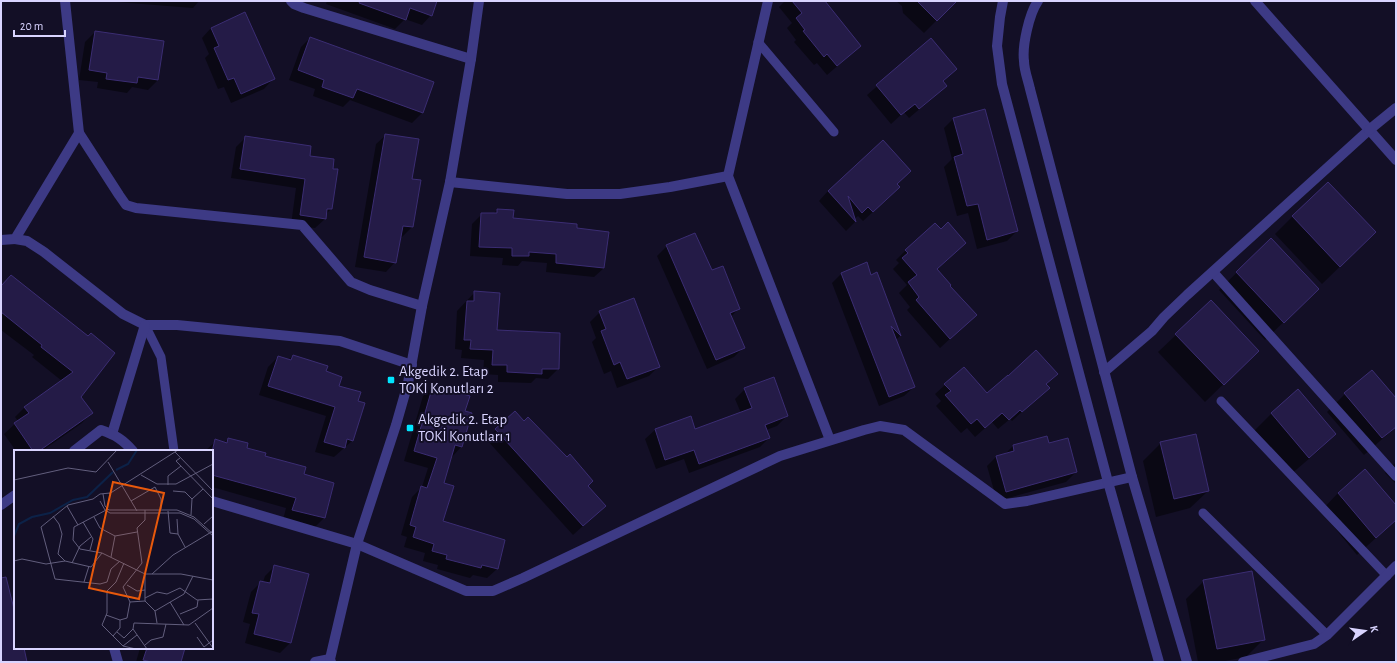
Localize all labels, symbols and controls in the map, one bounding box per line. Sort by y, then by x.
scale bar [14,12,65,38]
text: 20 m [20,20,43,32]
place label: Akgedik 2. Etap TOKİ Konutları 2 [399,364,494,396]
marker: Akgedik 2. Etap TOKİ Konutları 2 [386,375,396,385]
place label: Akgedik 2. Etap TOKİ Konutları 1 [418,412,511,444]
marker: Akgedik 2. Etap TOKİ Konutları 1 [405,423,415,433]
inset map [14,450,213,649]
north arrow [1345,611,1385,651]
text: K [1368,624,1380,634]

